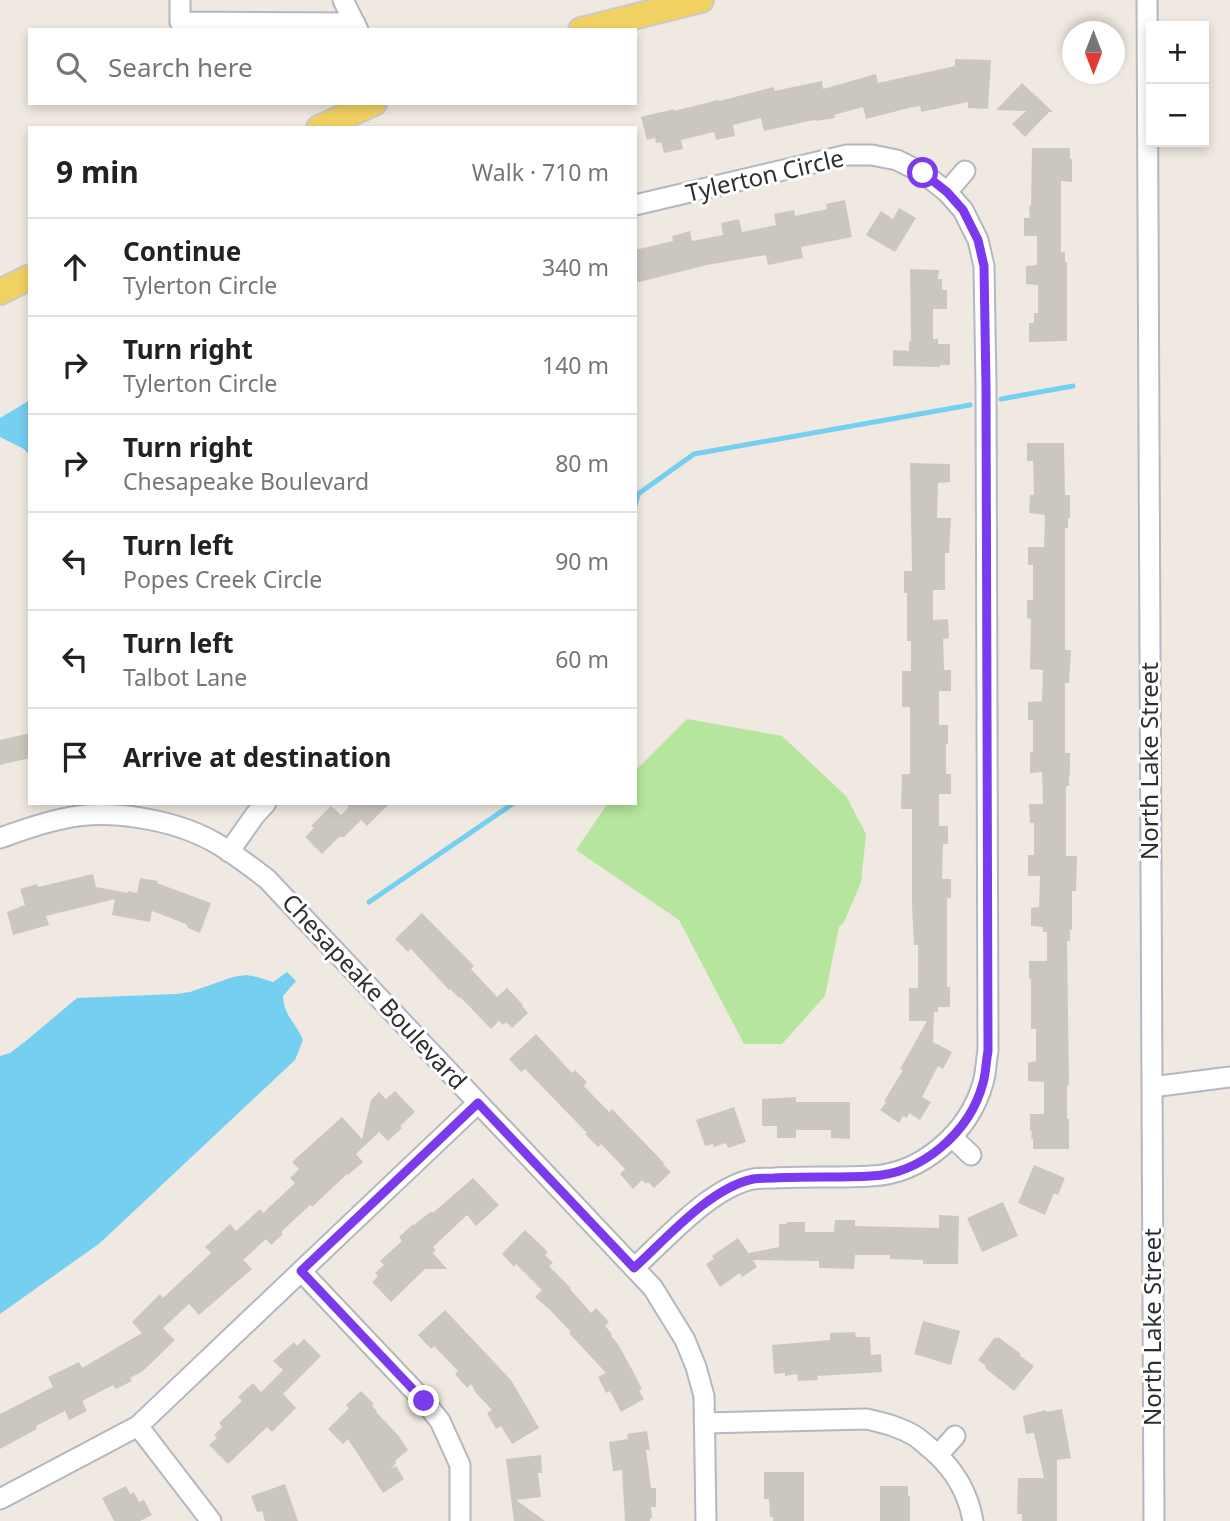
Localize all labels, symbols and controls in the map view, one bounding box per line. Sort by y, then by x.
north arrow [1062,21,1125,84]
map controls [1146,21,1209,147]
button: + [1146,21,1209,84]
search box [28,28,637,105]
icon: search [52,48,90,86]
text: Search here [108,49,253,85]
button: − [1146,84,1209,147]
street label: Tylerton Circle [682,140,847,209]
text: 9 min [56,151,139,192]
text: Walk · 710 m [472,156,609,188]
route start [907,157,938,188]
text: Continue [123,233,241,269]
icon: ahead [56,248,94,286]
text: 340 m [542,251,609,283]
text: Tylerton Circle [123,269,277,301]
text: Turn right [123,331,253,367]
icon: right [56,346,94,384]
text: 140 m [542,349,609,381]
text: Tylerton Circle [123,367,277,399]
text: Turn right [123,429,253,465]
icon: right [56,444,94,482]
text: 80 m [555,447,609,479]
text: Chesapeake Boulevard [123,465,369,497]
text: Turn left [123,527,234,563]
icon: left [56,542,94,580]
text: 90 m [555,545,609,577]
text: Popes Creek Circle [123,563,322,595]
text: Turn left [123,625,234,661]
icon: left [56,640,94,678]
text: 60 m [555,643,609,675]
text: Talbot Lane [123,661,247,693]
street label: North Lake Street [1132,662,1165,860]
icon: arrive [56,738,94,776]
text: Arrive at destination [123,739,392,775]
street label: Chesapeake Boulevard [275,886,475,1096]
street label: North Lake Street [1135,1228,1168,1426]
route end [408,1385,439,1416]

